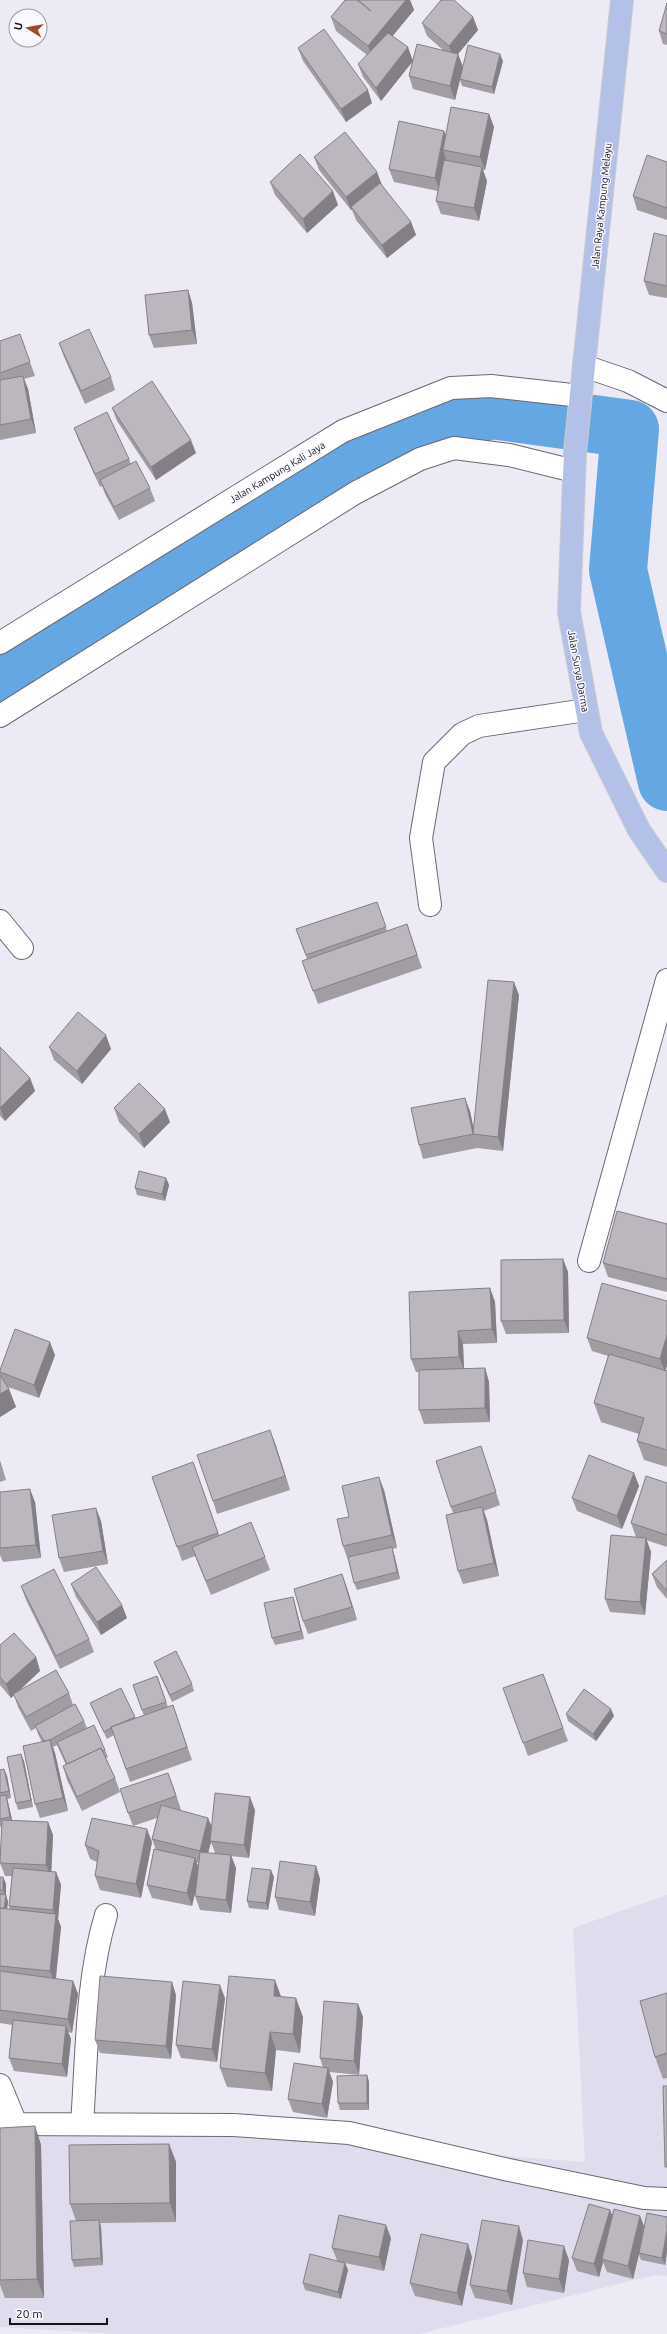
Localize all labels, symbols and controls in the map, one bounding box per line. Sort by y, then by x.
north arrow [8,8,48,48]
text: U [12,21,25,31]
street label: Jalan Raya Kampung Melayu [589,142,614,270]
street label: Jalan Kampung Kali Jaya [227,439,327,505]
street label: Jalan Surya Darma [566,629,591,713]
scale bar [10,2300,107,2326]
text: 20 m [16,2307,43,2320]

